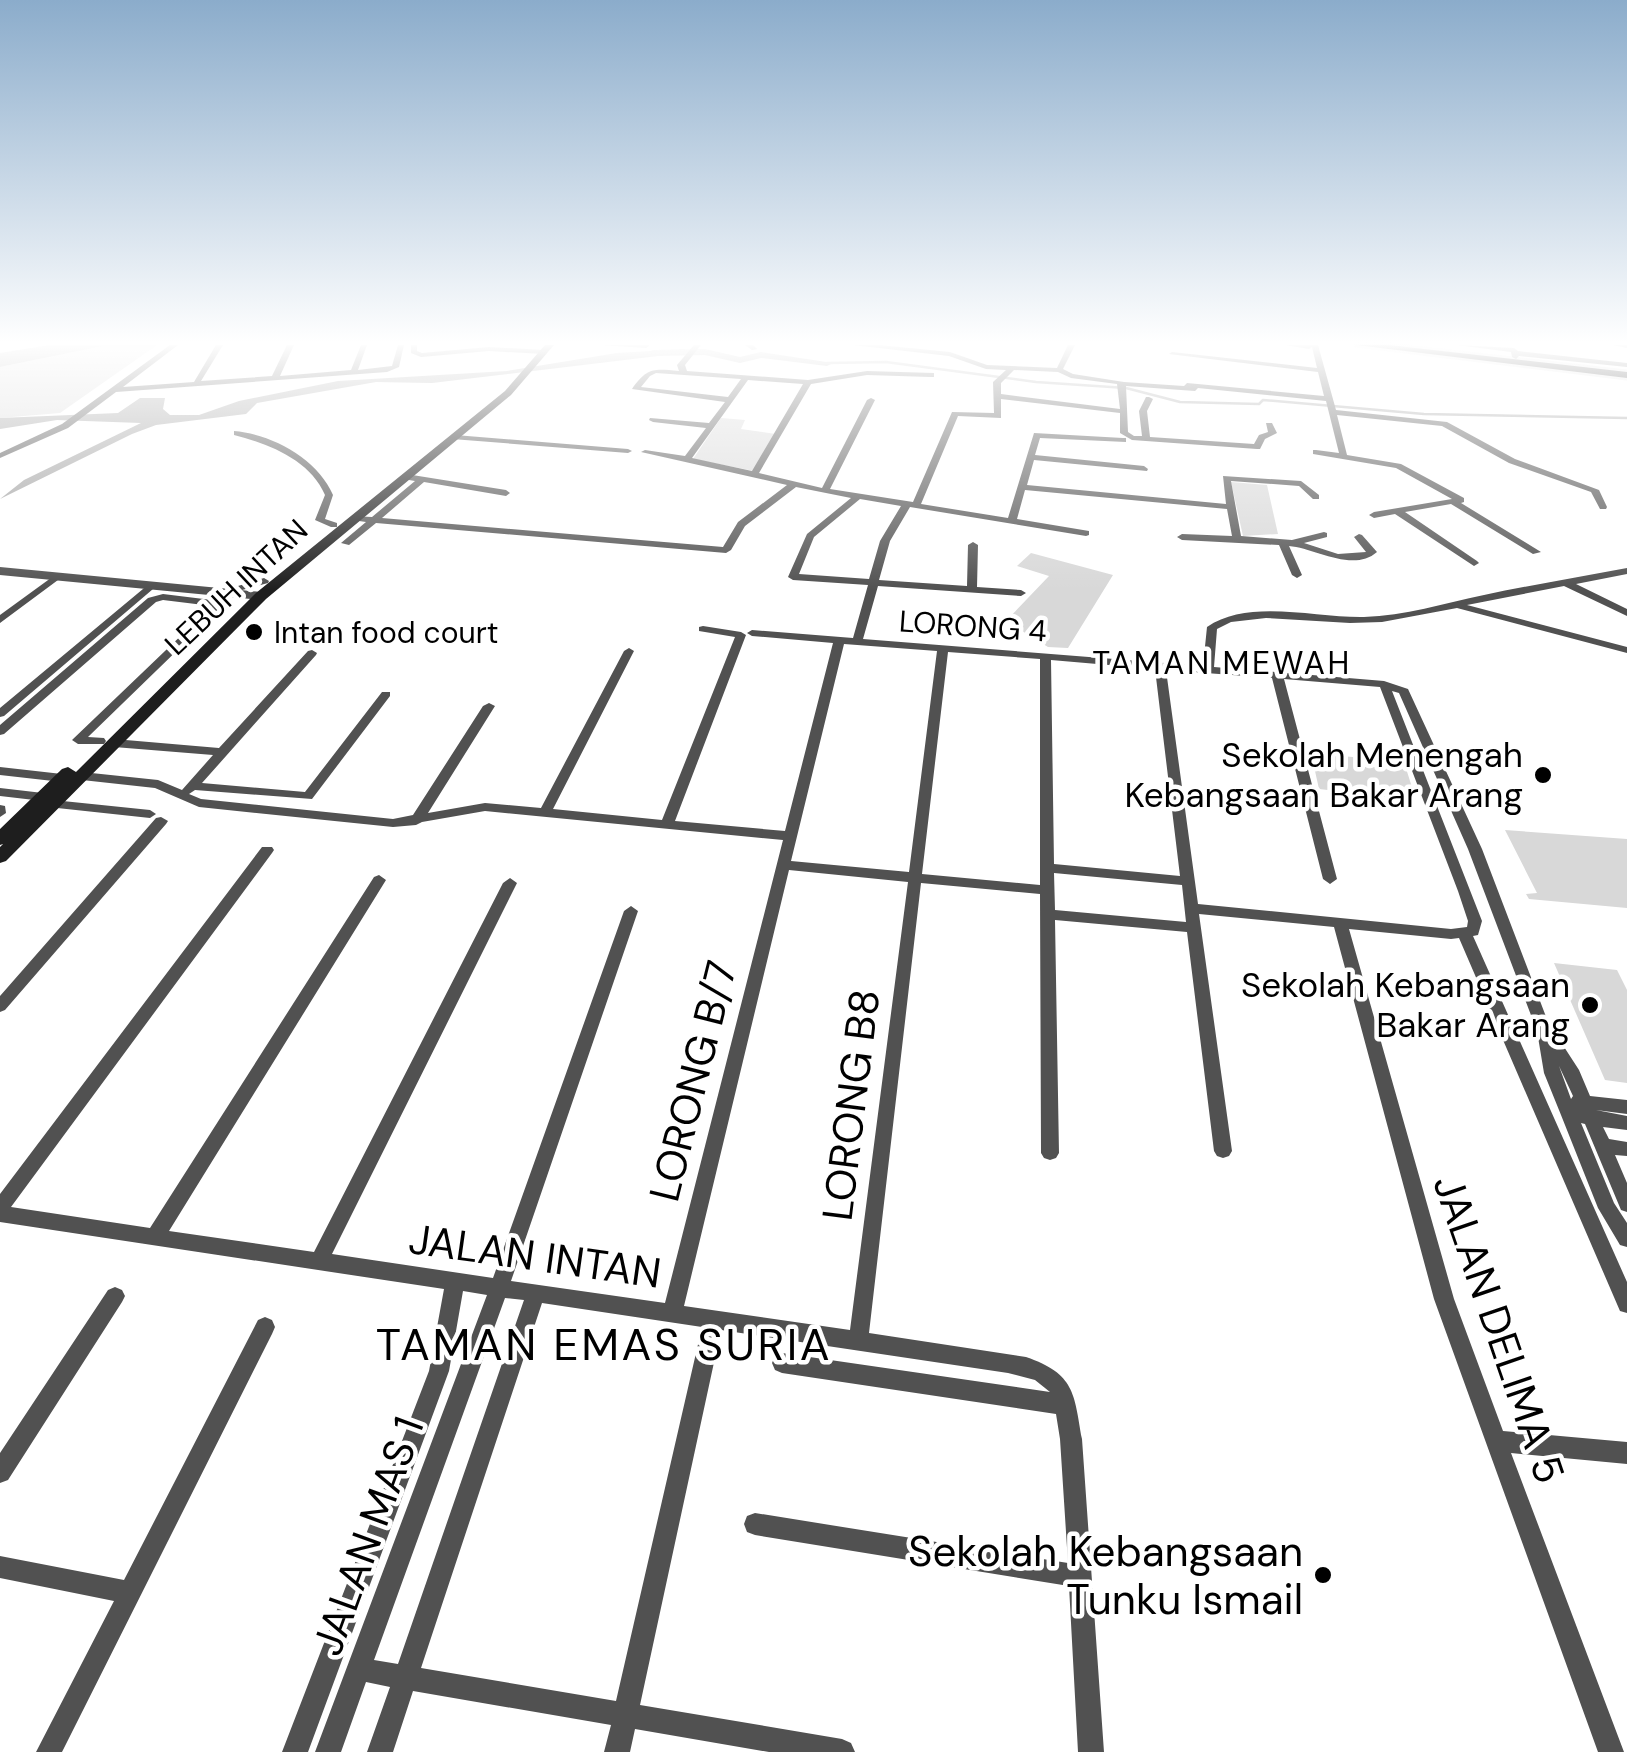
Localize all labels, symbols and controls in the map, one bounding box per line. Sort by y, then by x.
street label: LEBUH INTAN [156,511,316,663]
street label: LORONG 4 [898,601,1048,651]
place label: Intan food court [274,613,499,652]
marker: Intan food court [243,621,265,643]
district label: TAMAN MEWAH [1092,642,1352,684]
place label: Sekolah Menengah Kebangsaan Bakar Arang [1124,732,1523,818]
marker: Sekolah Menengah Kebangsaan Bakar Arang [1532,764,1554,786]
street label: LORONG B/7 [637,955,749,1207]
place label: Sekolah Kebangsaan Bakar Arang [1241,962,1570,1048]
street label: LORONG B8 [810,986,892,1224]
marker: Sekolah Kebangsaan Bakar Arang [1579,994,1601,1016]
street label: JALAN DELIMA 5 [1421,1168,1577,1490]
street label: JALAN INTAN [405,1211,665,1301]
district label: TAMAN EMAS SURIA [376,1315,832,1374]
street label: JALAN MAS 1 [299,1409,437,1663]
place label: Sekolah Kebangsaan Tunku Ismail [908,1524,1303,1627]
marker: Sekolah Kebangsaan Tunku Ismail [1312,1564,1334,1586]

